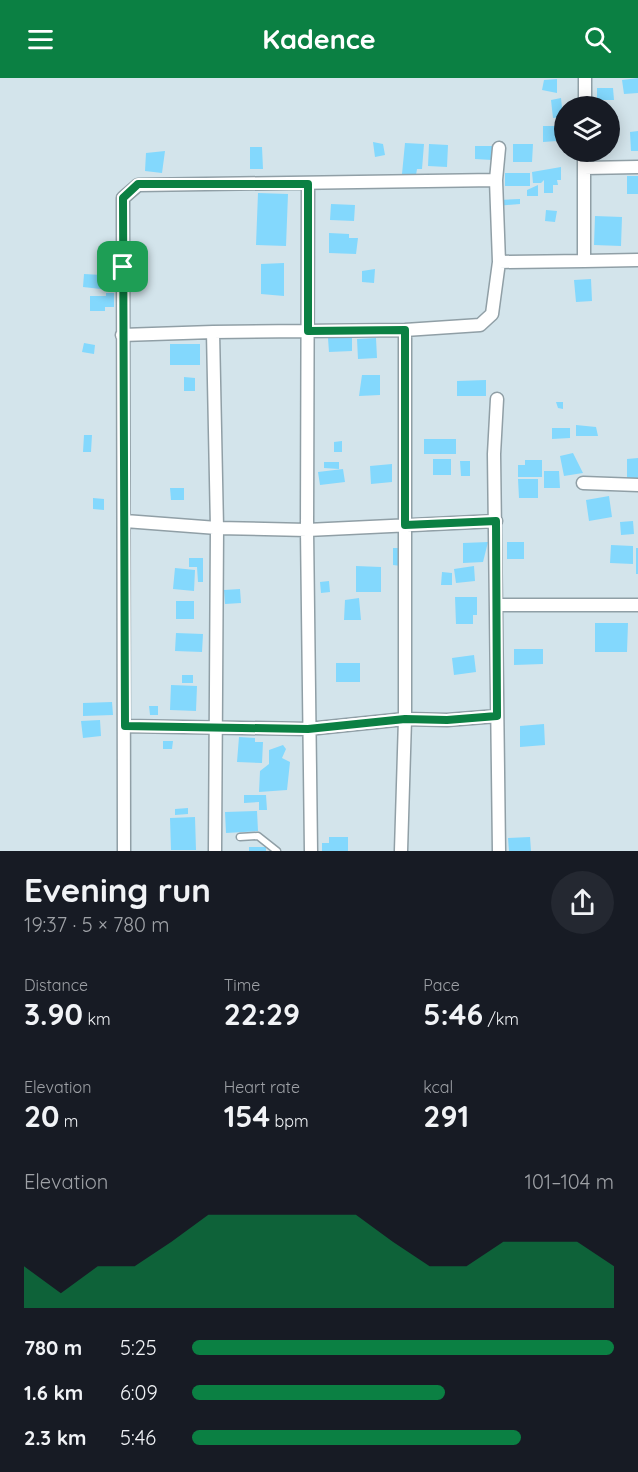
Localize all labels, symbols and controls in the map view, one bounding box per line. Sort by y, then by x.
text: Kadence [262,22,376,56]
icon: menu [24,23,57,56]
icon: search [581,23,614,56]
map controls [554,96,620,162]
button: layers [554,96,620,162]
pin [97,241,148,292]
icon: arrive [106,250,139,283]
text: Evening run [24,869,211,910]
button: share [551,871,614,934]
text: 19:37 · 5 × 780 m [24,912,170,937]
text: Distance [24,975,88,995]
text: Time [224,975,260,995]
text: Pace [423,975,460,995]
text: 3.90 [24,995,83,1033]
text: 22:29 [224,995,300,1033]
text: 5:46 [423,995,483,1033]
text: km [83,1009,111,1029]
text: /km [483,1009,519,1029]
text: Elevation [24,1077,91,1097]
text: Heart rate [224,1077,300,1097]
text: kcal [423,1077,453,1097]
text: 20 [24,1097,60,1135]
text: 154 [224,1097,270,1135]
text: 291 [423,1097,469,1135]
text: m [60,1111,78,1131]
text: bpm [270,1111,309,1131]
text: Elevation [24,1169,108,1194]
text: 101–104 m [525,1169,614,1194]
text: 780 m [24,1335,82,1360]
text: 5:25 [120,1335,157,1360]
text: 1.6 km [24,1380,83,1405]
text: 6:09 [120,1380,158,1405]
text: 2.3 km [24,1425,87,1450]
text: 5:46 [120,1425,156,1450]

